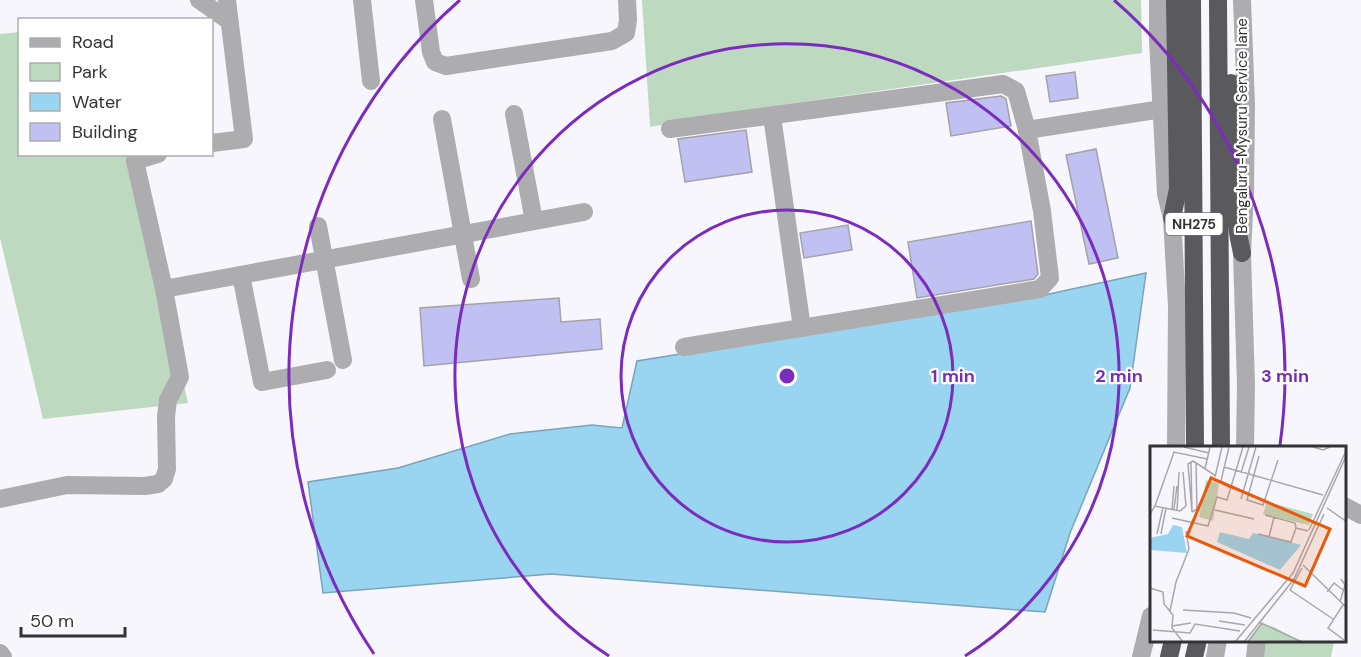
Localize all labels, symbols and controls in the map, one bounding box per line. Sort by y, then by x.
legend [18,18,213,156]
street label: Bengaluru-Mysuru Service lane [1232,18,1252,234]
text: Road [72,30,114,54]
text: Park [72,60,108,84]
text: Water [72,90,122,114]
text: Building [72,120,137,144]
road number: NH275 [1166,213,1222,235]
text: 1 min [931,364,975,388]
text: 2 min [1095,364,1143,388]
text: 3 min [1261,364,1309,388]
centre of rings [777,366,797,386]
inset map [1150,446,1346,642]
scale bar [21,600,124,638]
text: 50 m [30,609,74,633]

